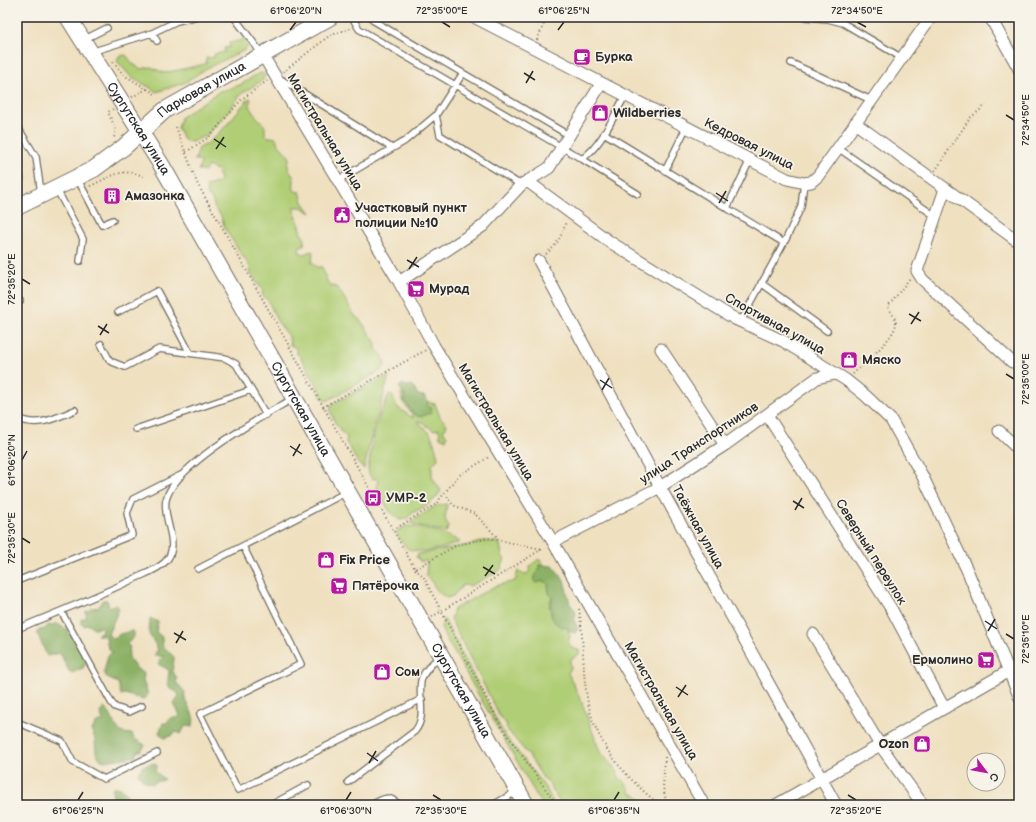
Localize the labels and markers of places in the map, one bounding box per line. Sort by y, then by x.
cafe icon: Бурка [572,47,592,67]
place label: Бурка [595,49,633,65]
shop icon: Wildberries [590,103,610,123]
place label: Wildberries [613,105,681,121]
building icon: Амазонка [102,186,122,206]
place label: Амазонка [124,188,185,204]
place label: Участковый пункт полиции №10 [355,200,468,231]
public building icon: Участковый пункт полиции №10 [332,205,352,225]
supermarket icon: Мурад [406,279,426,299]
place label: Мурад [429,281,469,297]
shop icon: Мяско [839,350,859,370]
place label: Мяско [862,352,901,368]
bus stop icon: УМР-2 [363,488,383,508]
place label: УМР-2 [386,490,427,506]
shop icon: Fix Price [316,550,336,570]
place label: Fix Price [339,552,390,568]
supermarket icon: Пятёрочка [329,576,349,596]
place label: Пятёрочка [352,578,419,594]
supermarket icon: Ермолино [976,650,996,670]
place label: Ермолино [912,652,973,668]
shop icon: Сом [372,662,392,682]
place label: Сом [395,664,420,680]
shop icon: Ozon [912,734,932,754]
place label: Ozon [879,736,909,752]

